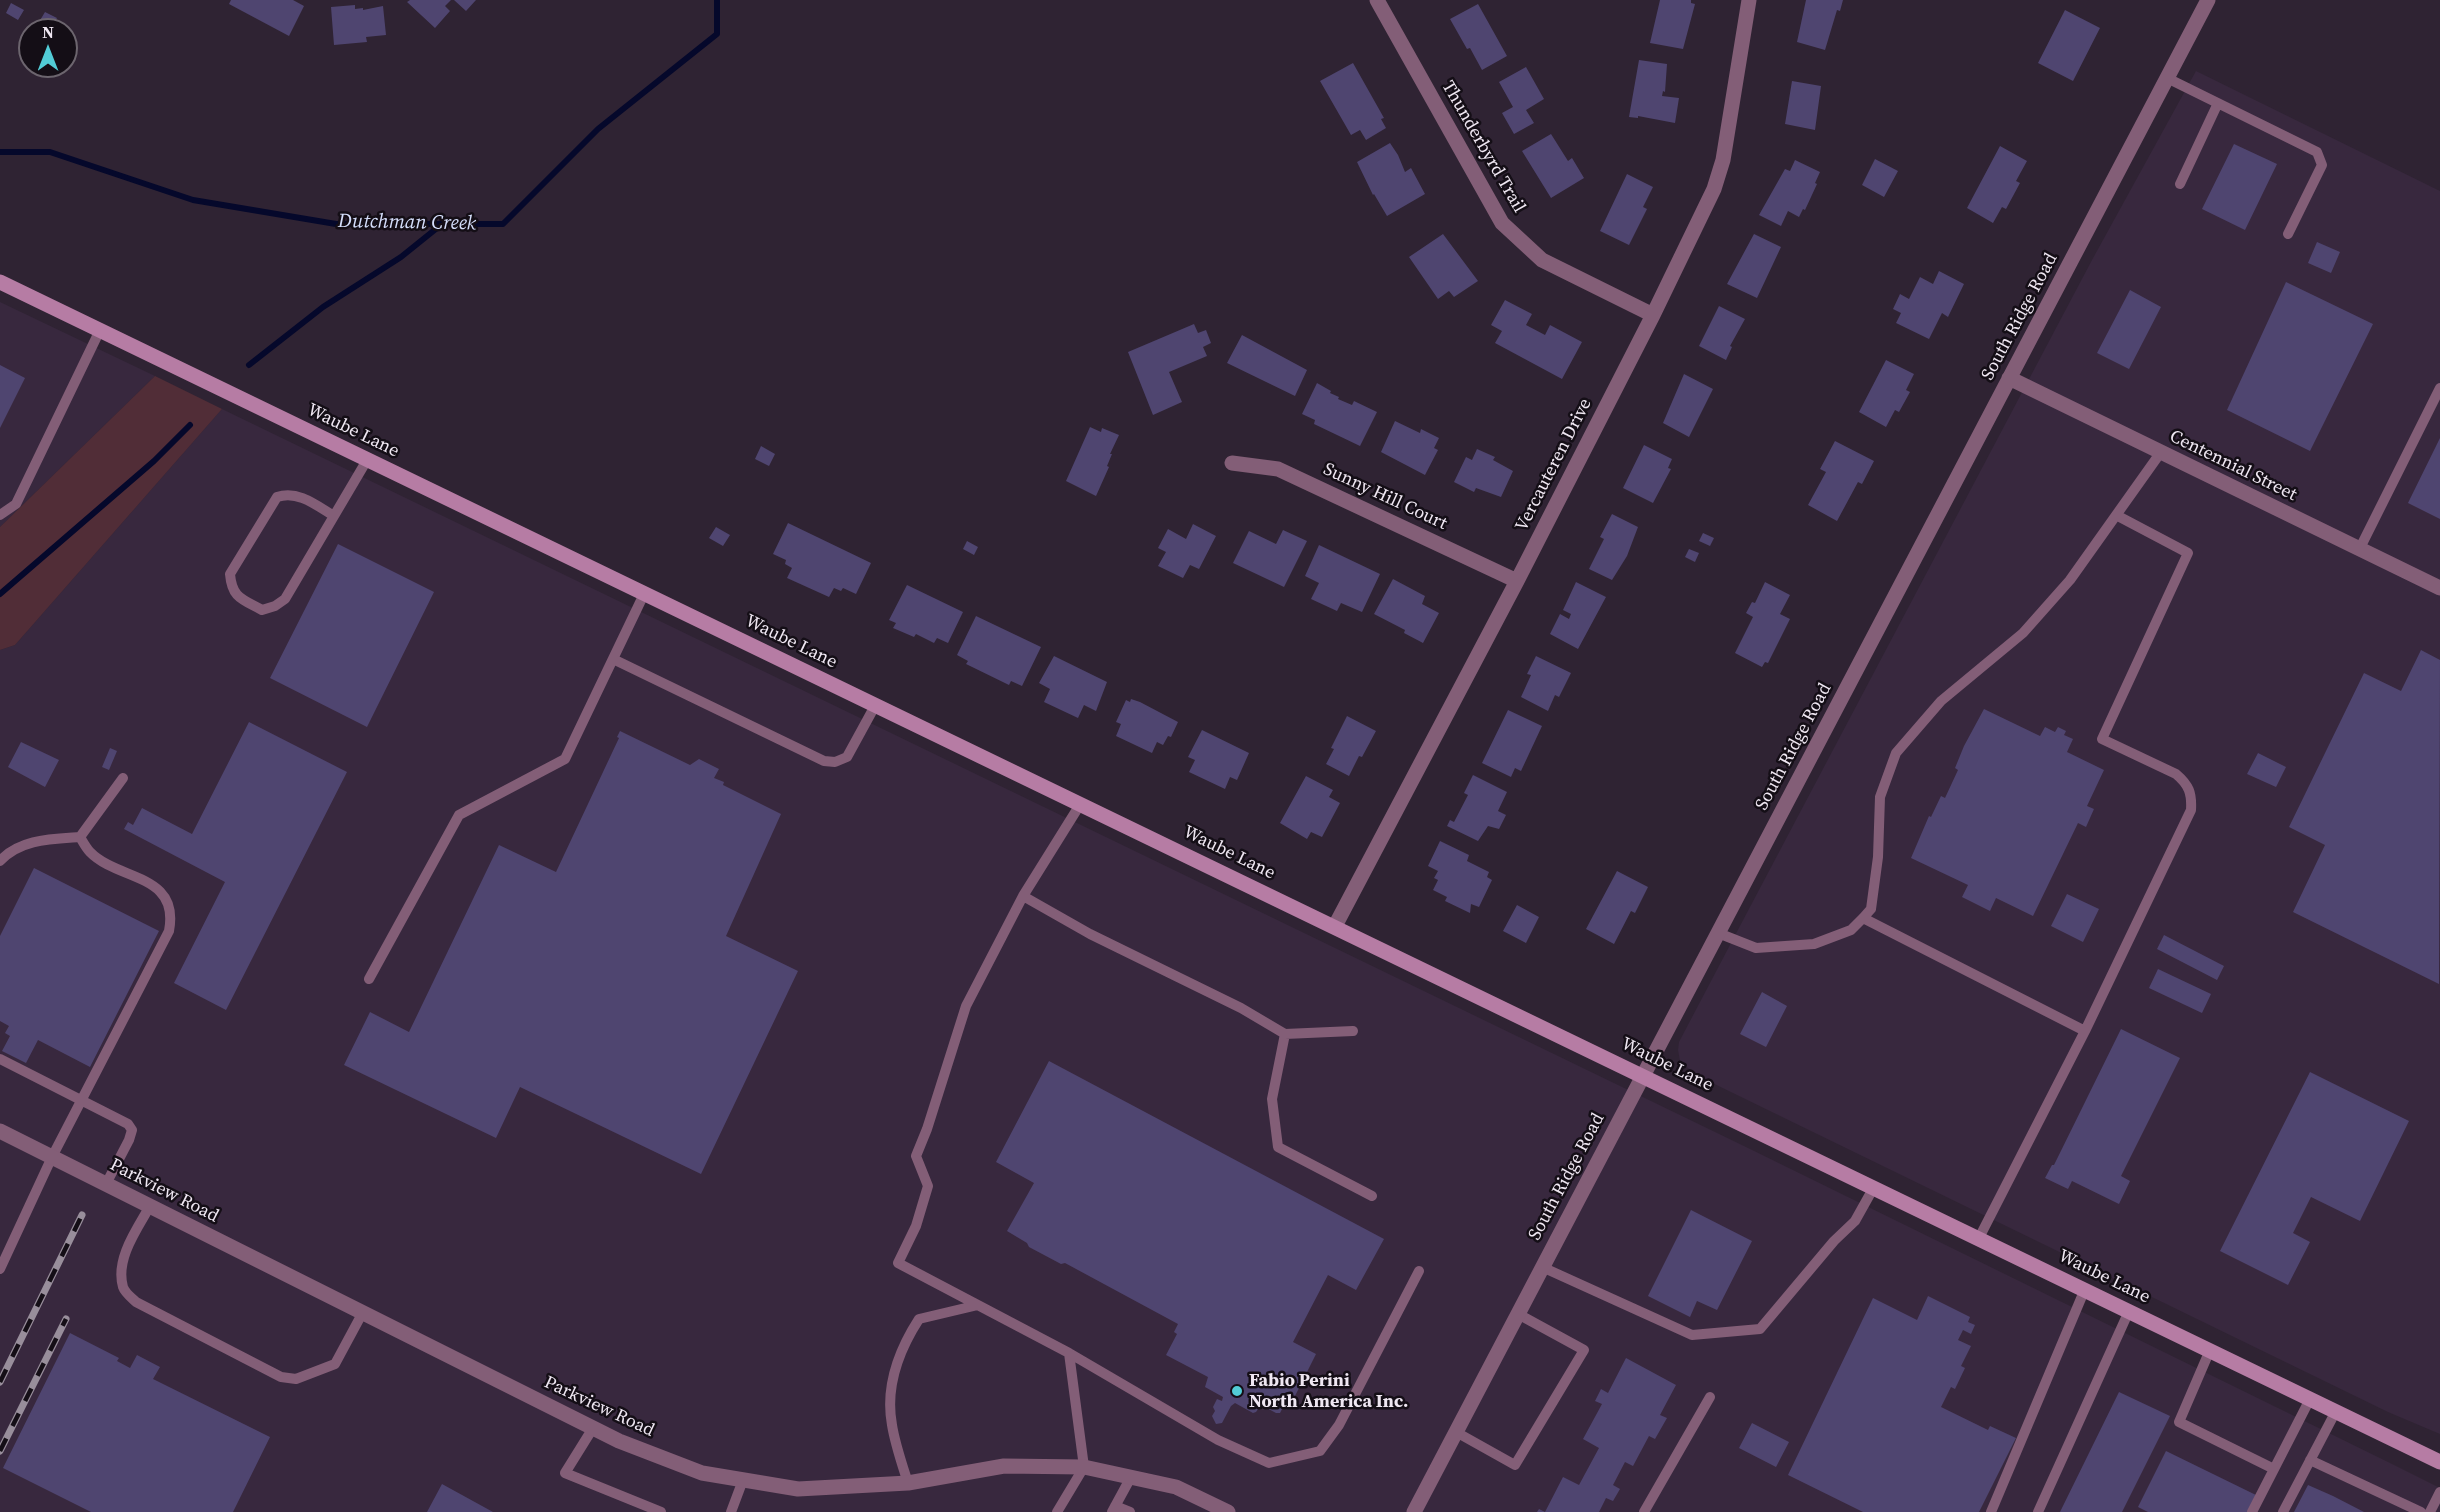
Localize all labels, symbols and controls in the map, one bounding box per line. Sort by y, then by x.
north arrow [18,18,78,78]
text: N [42,21,54,43]
street label: Thunderbyrd Trail [1436,77,1530,217]
water label: Dutchman Creek [338,210,476,236]
street label: South Ridge Road [1977,250,2063,384]
street label: Vercauteren Drive [1511,395,1597,535]
street label: Waube Lane [304,400,402,462]
street label: Centennial Street [2166,426,2300,506]
street label: Sunny Hill Court [1320,459,1450,535]
street label: Waube Lane [742,611,840,673]
street label: South Ridge Road [1751,680,1837,814]
street label: Waube Lane [1180,822,1278,884]
street label: Waube Lane [1618,1034,1716,1096]
street label: South Ridge Road [1524,1110,1610,1244]
street label: Parkview Road [106,1154,222,1228]
street label: Waube Lane [2055,1246,2153,1308]
place label: Fabio Perini North America Inc. [1249,1370,1408,1412]
street label: Parkview Road [540,1372,658,1442]
marker: Fabio Perini North America Inc. [1230,1384,1244,1398]

